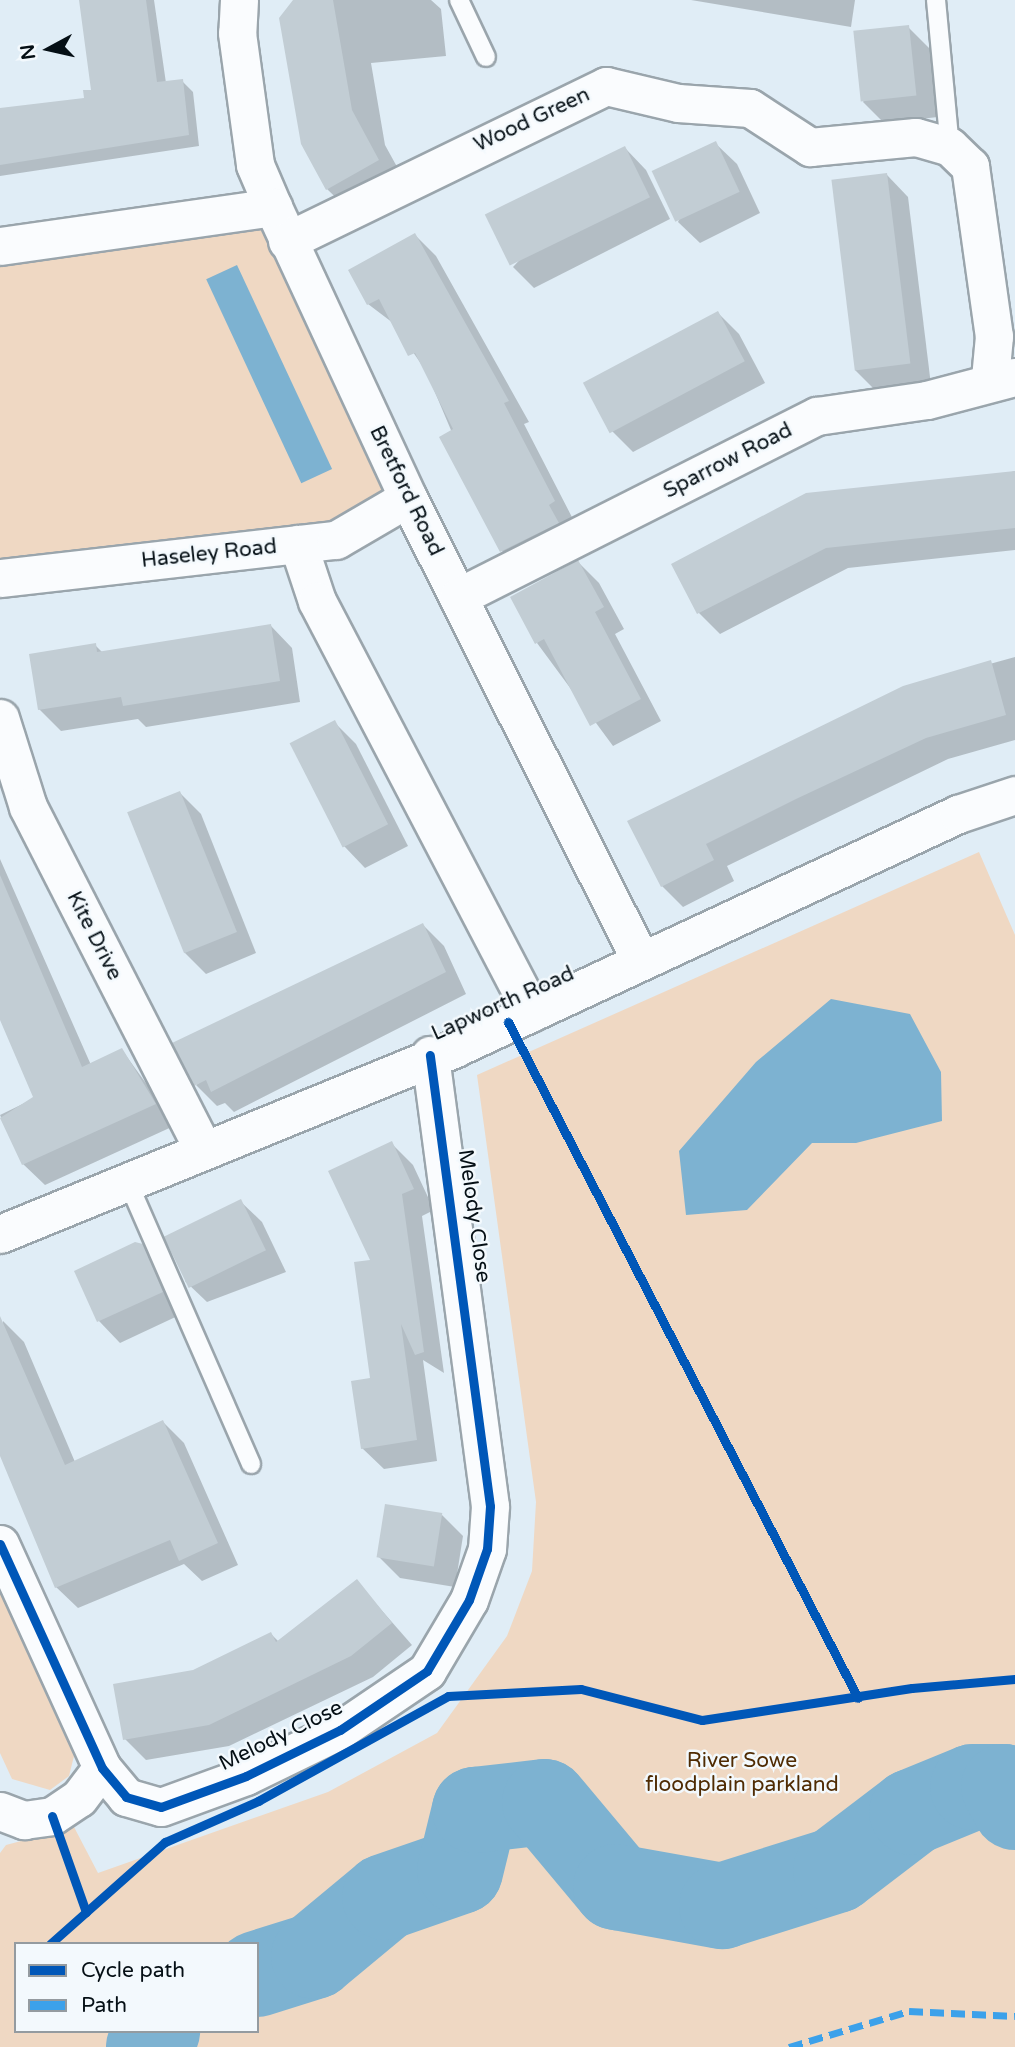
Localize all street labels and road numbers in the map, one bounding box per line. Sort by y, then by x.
street label: Wood Green [470,82,594,158]
street label: Sparrow Road [659,418,797,504]
street label: Bretford Road [364,422,448,560]
street label: Haseley Road [140,534,278,574]
street label: Kite Drive [61,887,127,985]
street label: Lapworth Road [428,961,578,1047]
street label: Melody Close [452,1148,496,1284]
street label: Melody Close [215,1695,347,1777]

